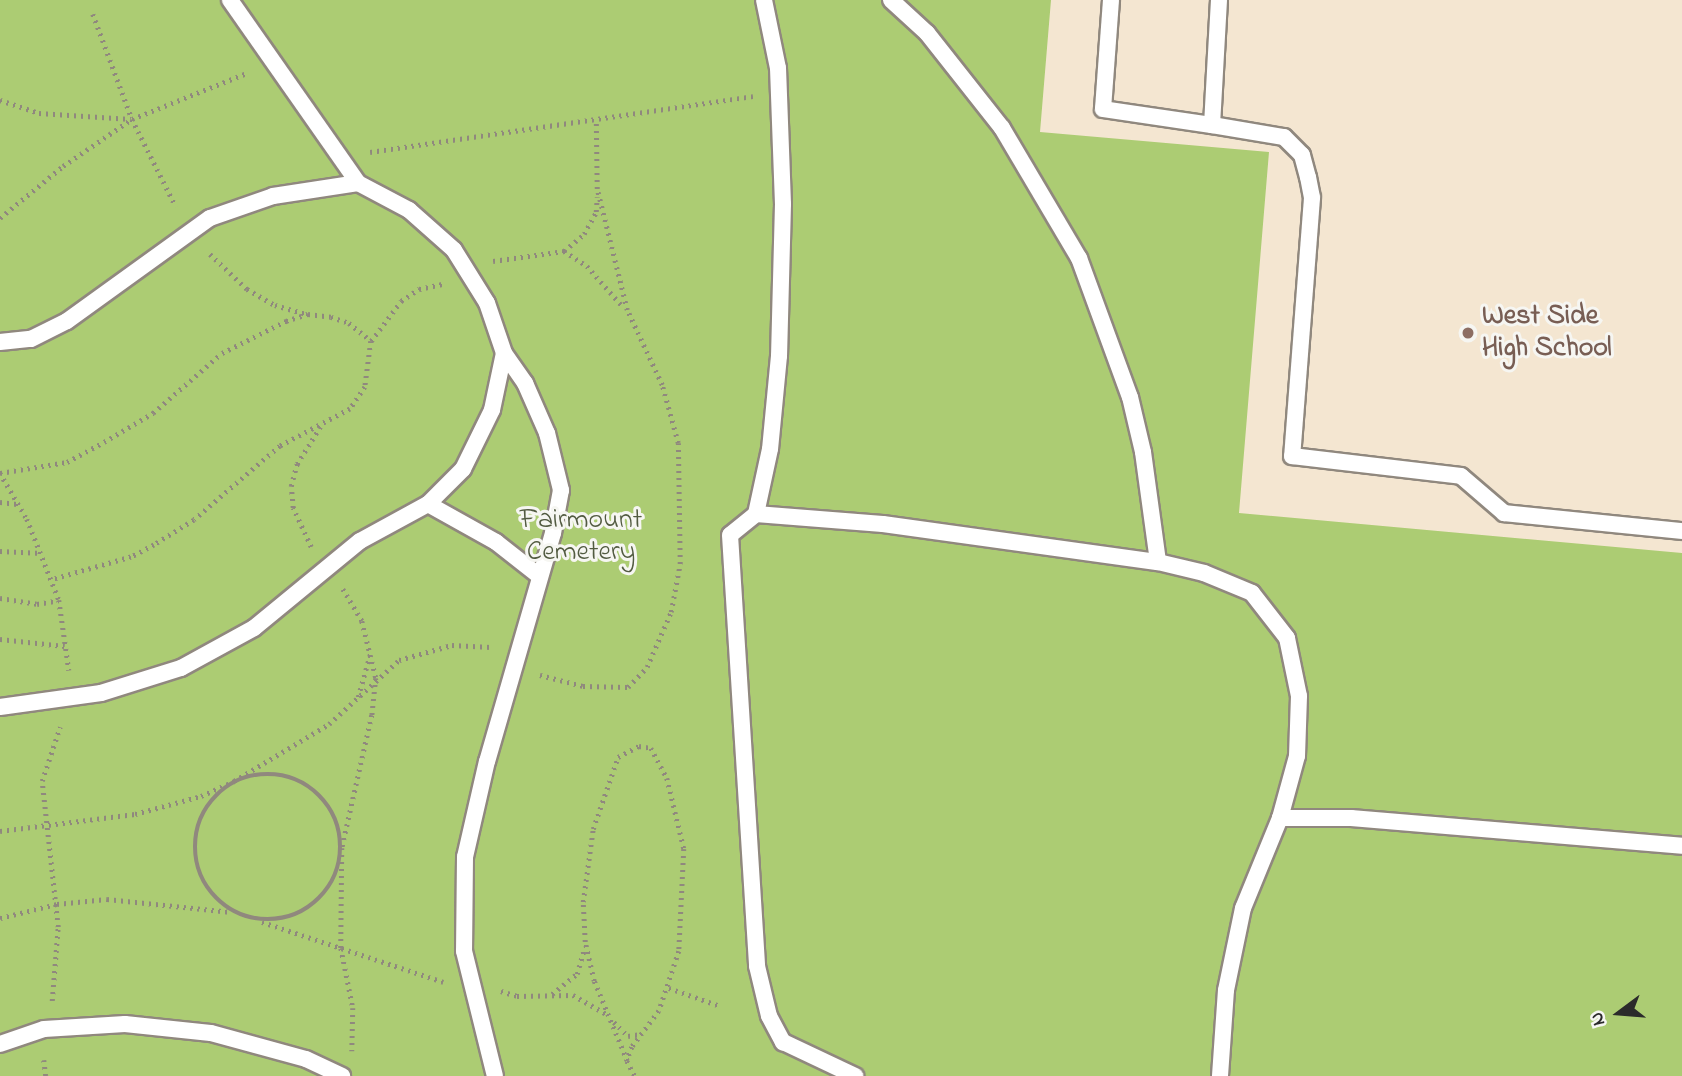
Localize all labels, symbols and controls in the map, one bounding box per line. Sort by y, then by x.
place label: West Side High School [1482,300,1612,366]
marker: West Side High School [1460,325,1476,341]
park label: Fairmount Cemetery [520,504,642,570]
north arrow [1584,978,1654,1048]
text: N [1584,1009,1613,1029]

